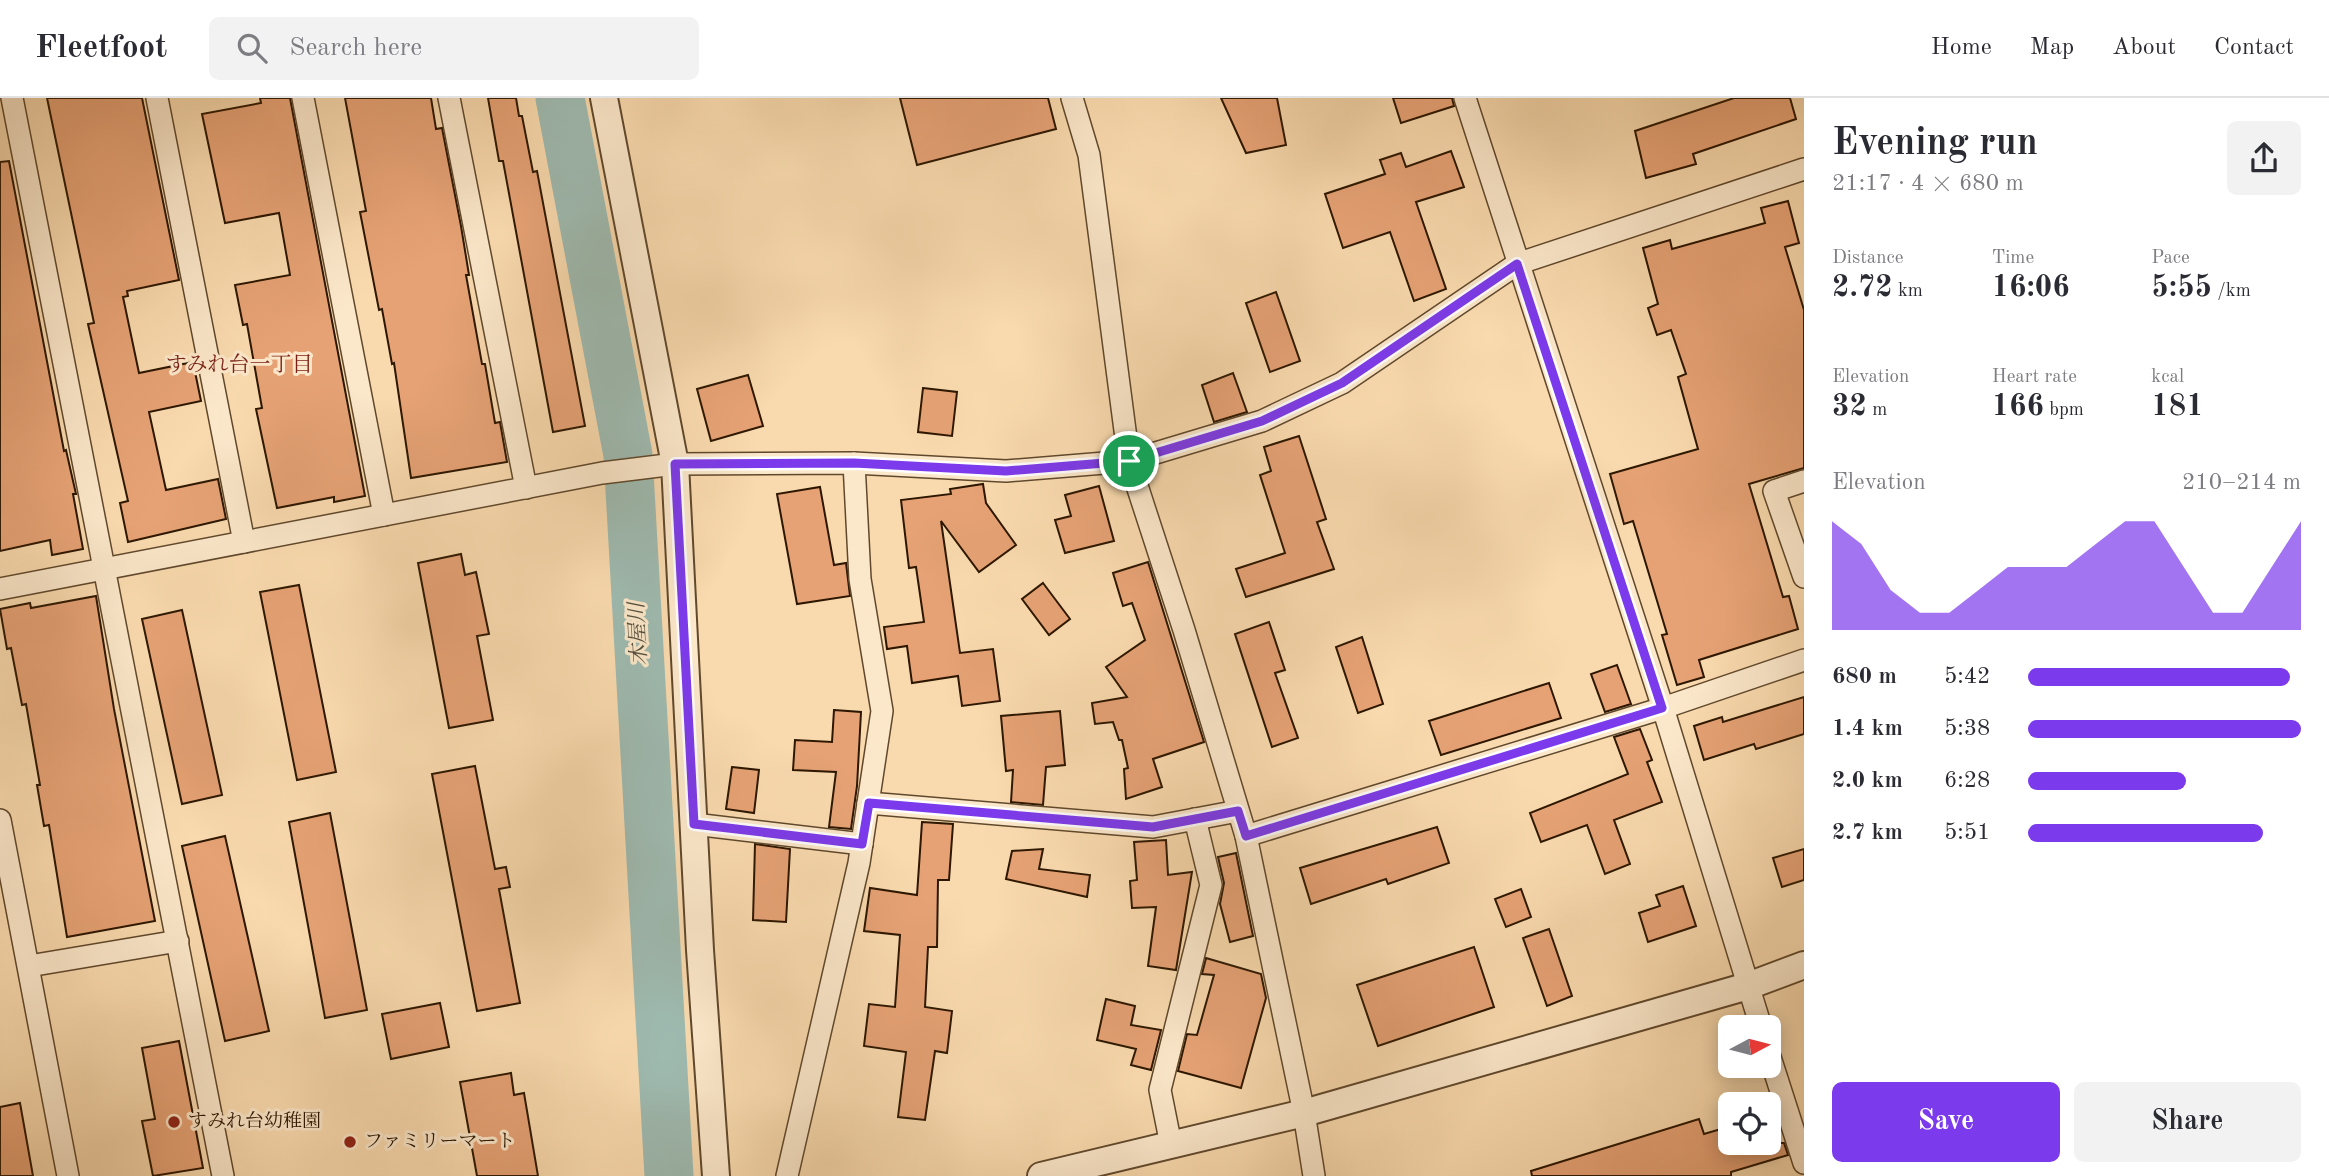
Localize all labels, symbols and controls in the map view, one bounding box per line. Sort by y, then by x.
search box [209,17,699,80]
icon: search [233,29,271,67]
text: Fleetfoot [35,32,167,65]
text: Search here [289,35,422,61]
text: Home [1931,36,1992,60]
text: Map [2030,36,2074,60]
text: About [2112,36,2176,60]
text: Contact [2214,36,2294,60]
button: share [2227,121,2301,195]
text: Evening run [1832,125,2038,163]
text: 21:17 · 4 × 680 m [1832,172,2024,195]
text: Distance [1832,249,1904,268]
text: Time [1992,249,2034,268]
text: Pace [2151,249,2190,268]
text: 2.72 [1832,273,1893,303]
text: 16:06 [1992,273,2070,303]
text: 5:55 [2151,273,2212,303]
text: km [1893,282,1923,301]
text: /km [2212,282,2251,301]
district label: すみれ台一丁目 [166,353,313,376]
text: Elevation [1832,368,1909,387]
text: Heart rate [1992,368,2077,387]
text: kcal [2151,368,2184,387]
text: 32 [1832,392,1867,422]
text: 166 [1992,392,2044,422]
text: 181 [2151,392,2204,422]
text: m [1867,401,1887,420]
text: bpm [2044,401,2084,420]
pin [1099,431,1159,491]
icon: arrive [1110,442,1148,480]
text: Elevation [1832,471,1926,494]
text: 210–214 m [2182,471,2301,494]
water label: 木屋川 [625,600,651,666]
text: 680 m [1832,665,1897,688]
text: 5:42 [1944,665,1990,688]
text: 1.4 km [1832,717,1903,740]
text: 5:38 [1944,717,1990,740]
text: 2.0 km [1832,769,1903,792]
text: 6:28 [1944,769,1990,792]
text: 2.7 km [1832,821,1903,844]
text: 5:51 [1944,821,1990,844]
north arrow [1718,1015,1782,1078]
map controls [1718,1015,1781,1155]
button: Save [1832,1082,2060,1162]
button: Share [2074,1082,2301,1162]
button: locate [1718,1092,1781,1155]
place label: すみれ台幼稚園 [188,1110,321,1132]
marker: すみれ台幼稚園 [166,1114,182,1130]
place label: ファミリーマート [364,1132,516,1152]
marker: ファミリーマート [342,1134,358,1150]

